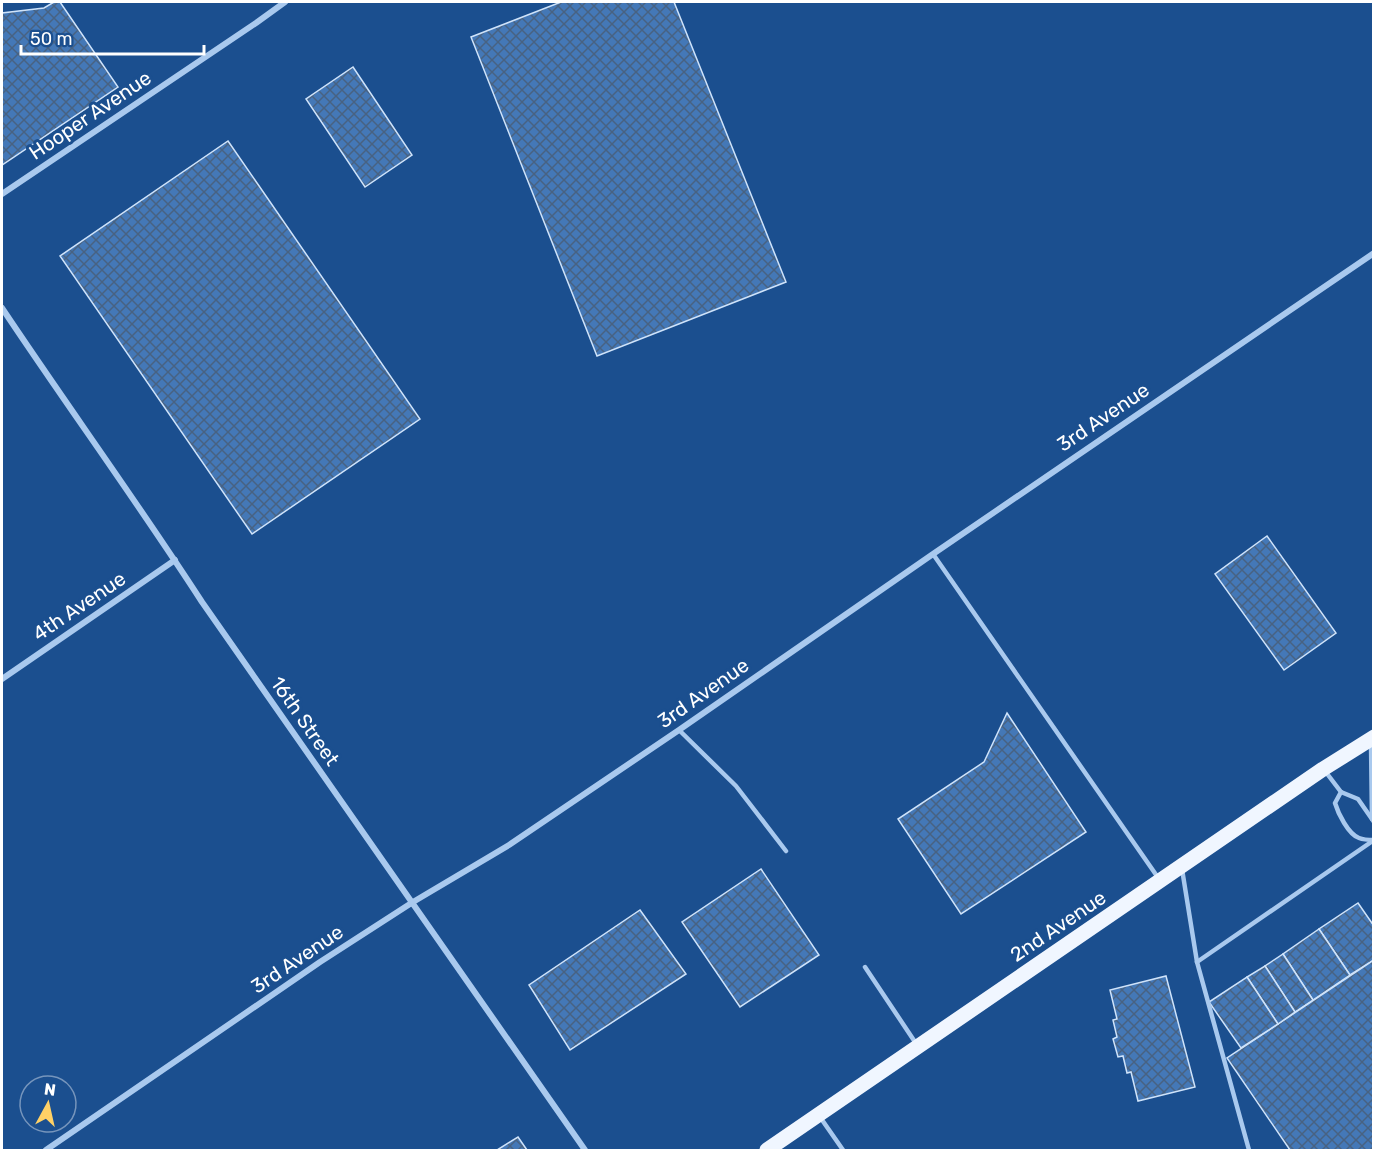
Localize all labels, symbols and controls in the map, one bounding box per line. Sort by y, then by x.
scale bar [21,18,204,56]
text: 50 m [30,28,73,50]
street label: Hooper Avenue [24,65,156,165]
street label: 3rd Avenue [1052,377,1154,457]
street label: 4th Avenue [28,566,130,646]
street label: 3rd Avenue [653,653,753,733]
street label: 16th Street [266,672,345,770]
street label: 2nd Avenue [1006,885,1110,967]
street label: 3rd Avenue [246,919,348,999]
north arrow [18,1074,78,1134]
text: N [43,1079,57,1100]

